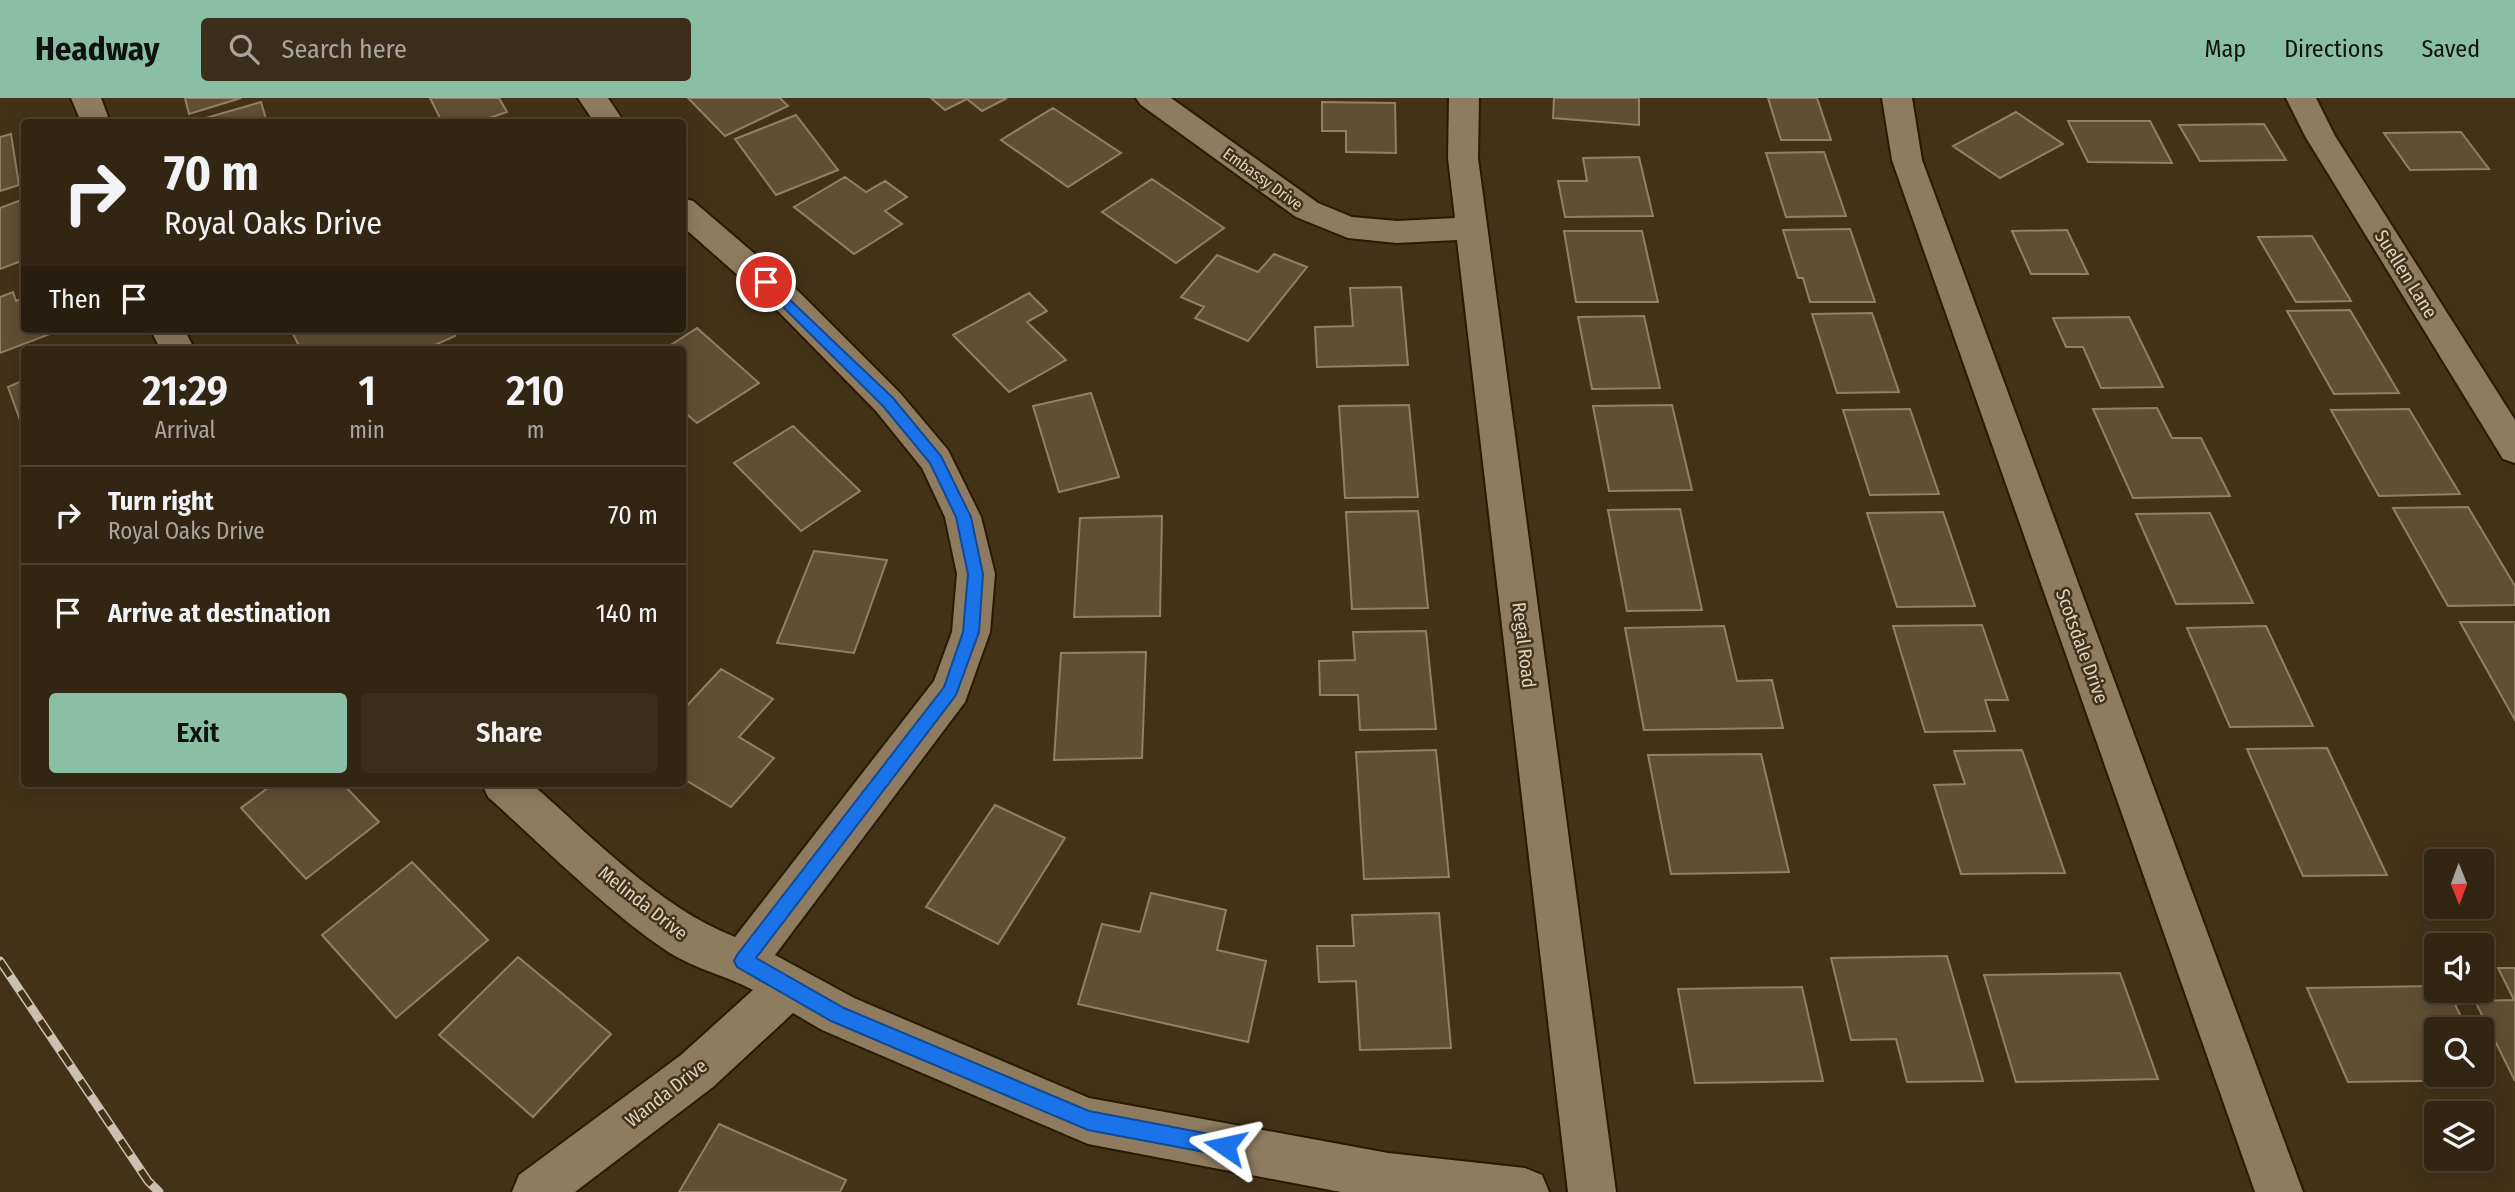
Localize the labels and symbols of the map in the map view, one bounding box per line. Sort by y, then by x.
street label: Embassy Drive [1219,144,1307,214]
street label: Suellen Lane [2370,226,2442,322]
pin [736,252,796,312]
street label: Scotsdale Drive [2051,586,2113,706]
street label: Regal Road [1507,601,1541,689]
north arrow [2424,849,2494,919]
street label: Melinda Drive [594,861,692,945]
street label: Wanda Drive [621,1054,711,1132]
position arrow [1188,1109,1262,1183]

